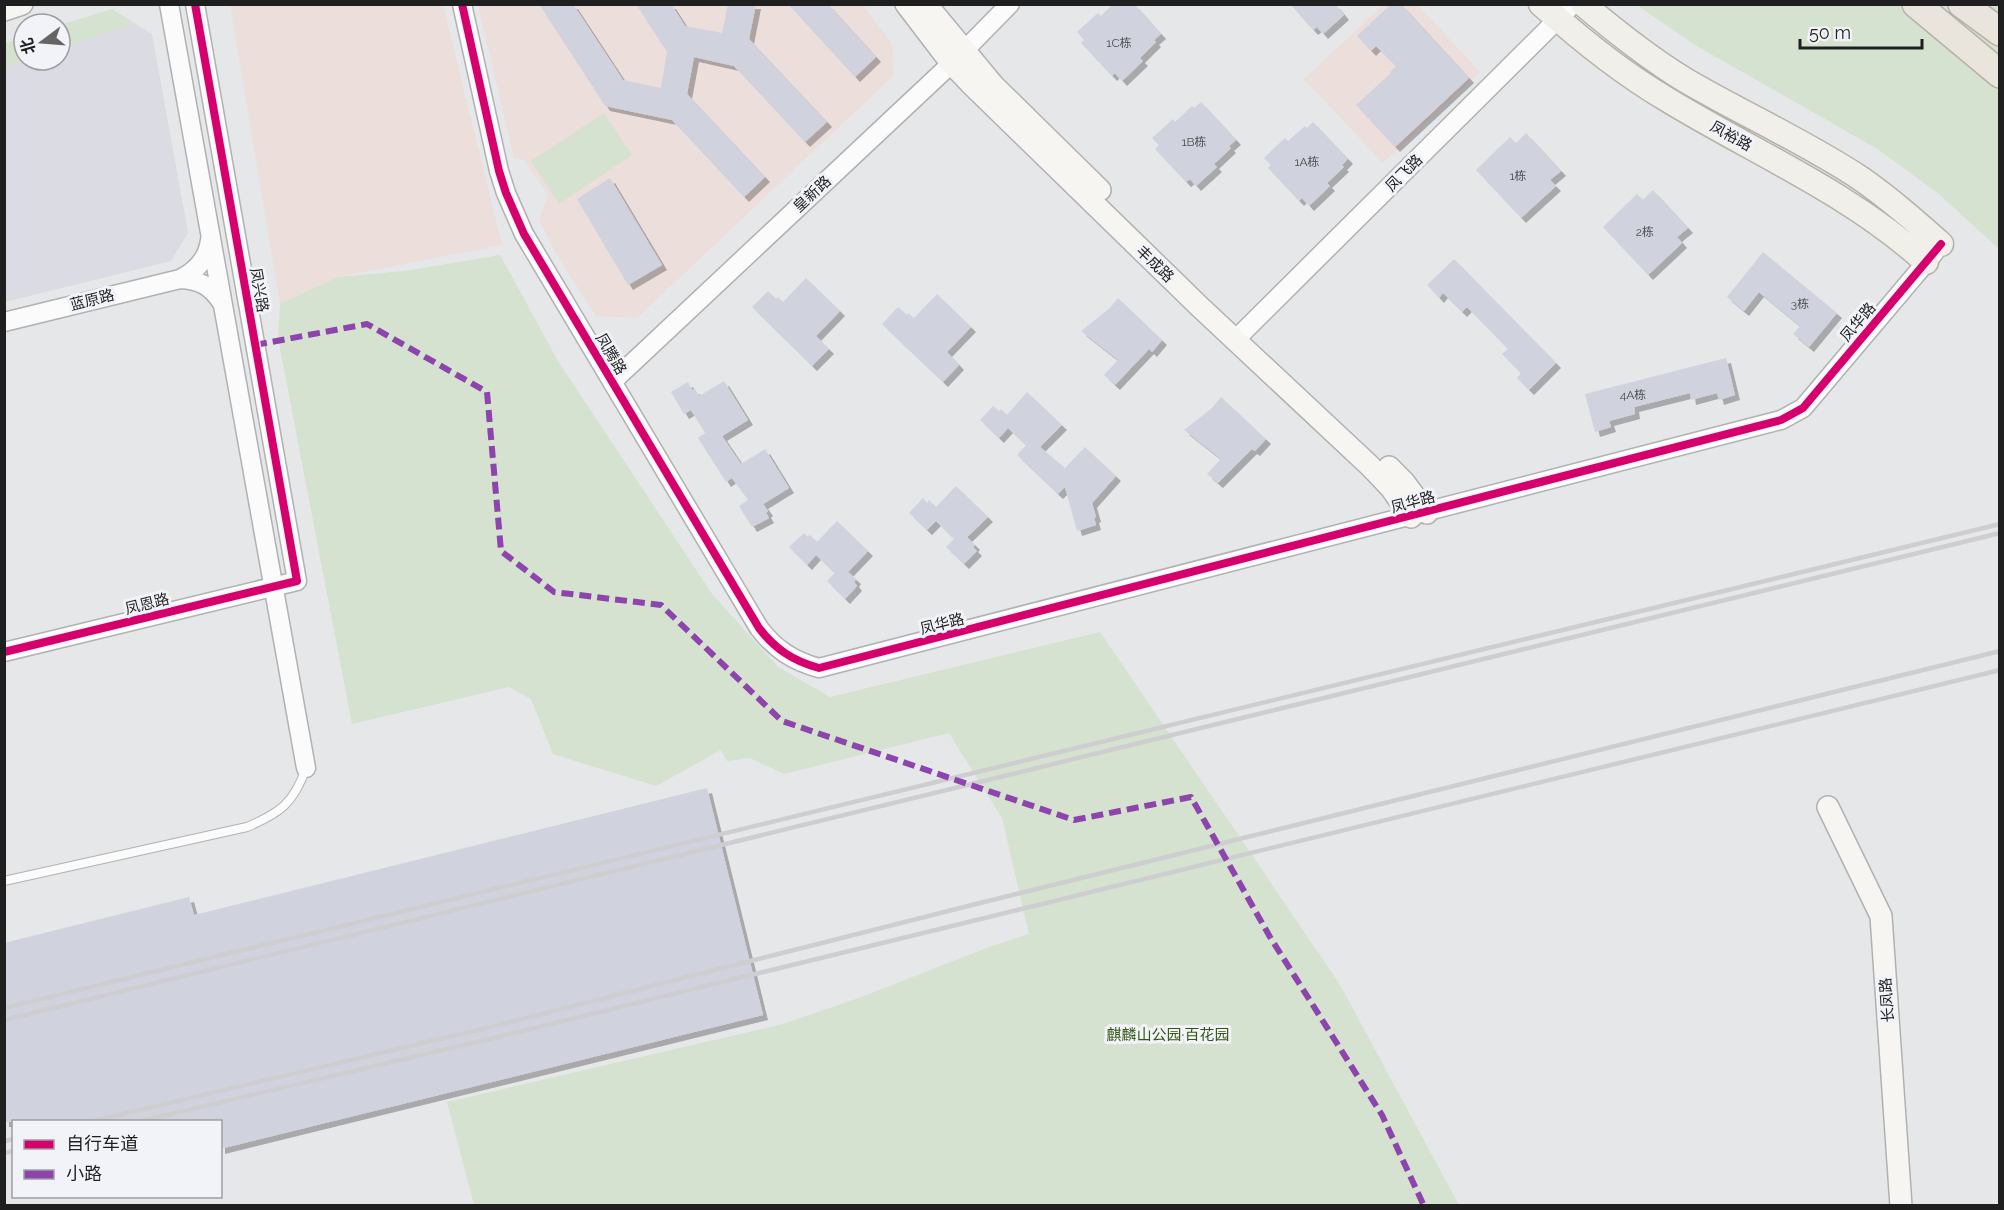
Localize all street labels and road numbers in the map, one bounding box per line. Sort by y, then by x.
street label: 凤裕路 [1707,117,1755,155]
street label: 凤飞路 [1382,151,1426,195]
street label: 皇新路 [789,172,835,216]
street label: 丰成路 [1133,242,1177,286]
street label: 凤兴路 [246,266,272,314]
street label: 蓝原路 [68,286,116,314]
street label: 凤华路 [1837,299,1879,345]
street label: 凤腾路 [592,330,630,378]
street label: 凤华路 [1389,487,1437,517]
street label: 凤恩路 [123,590,171,618]
street label: 凤华路 [918,610,966,638]
street label: 长凤路 [1876,977,1898,1023]

